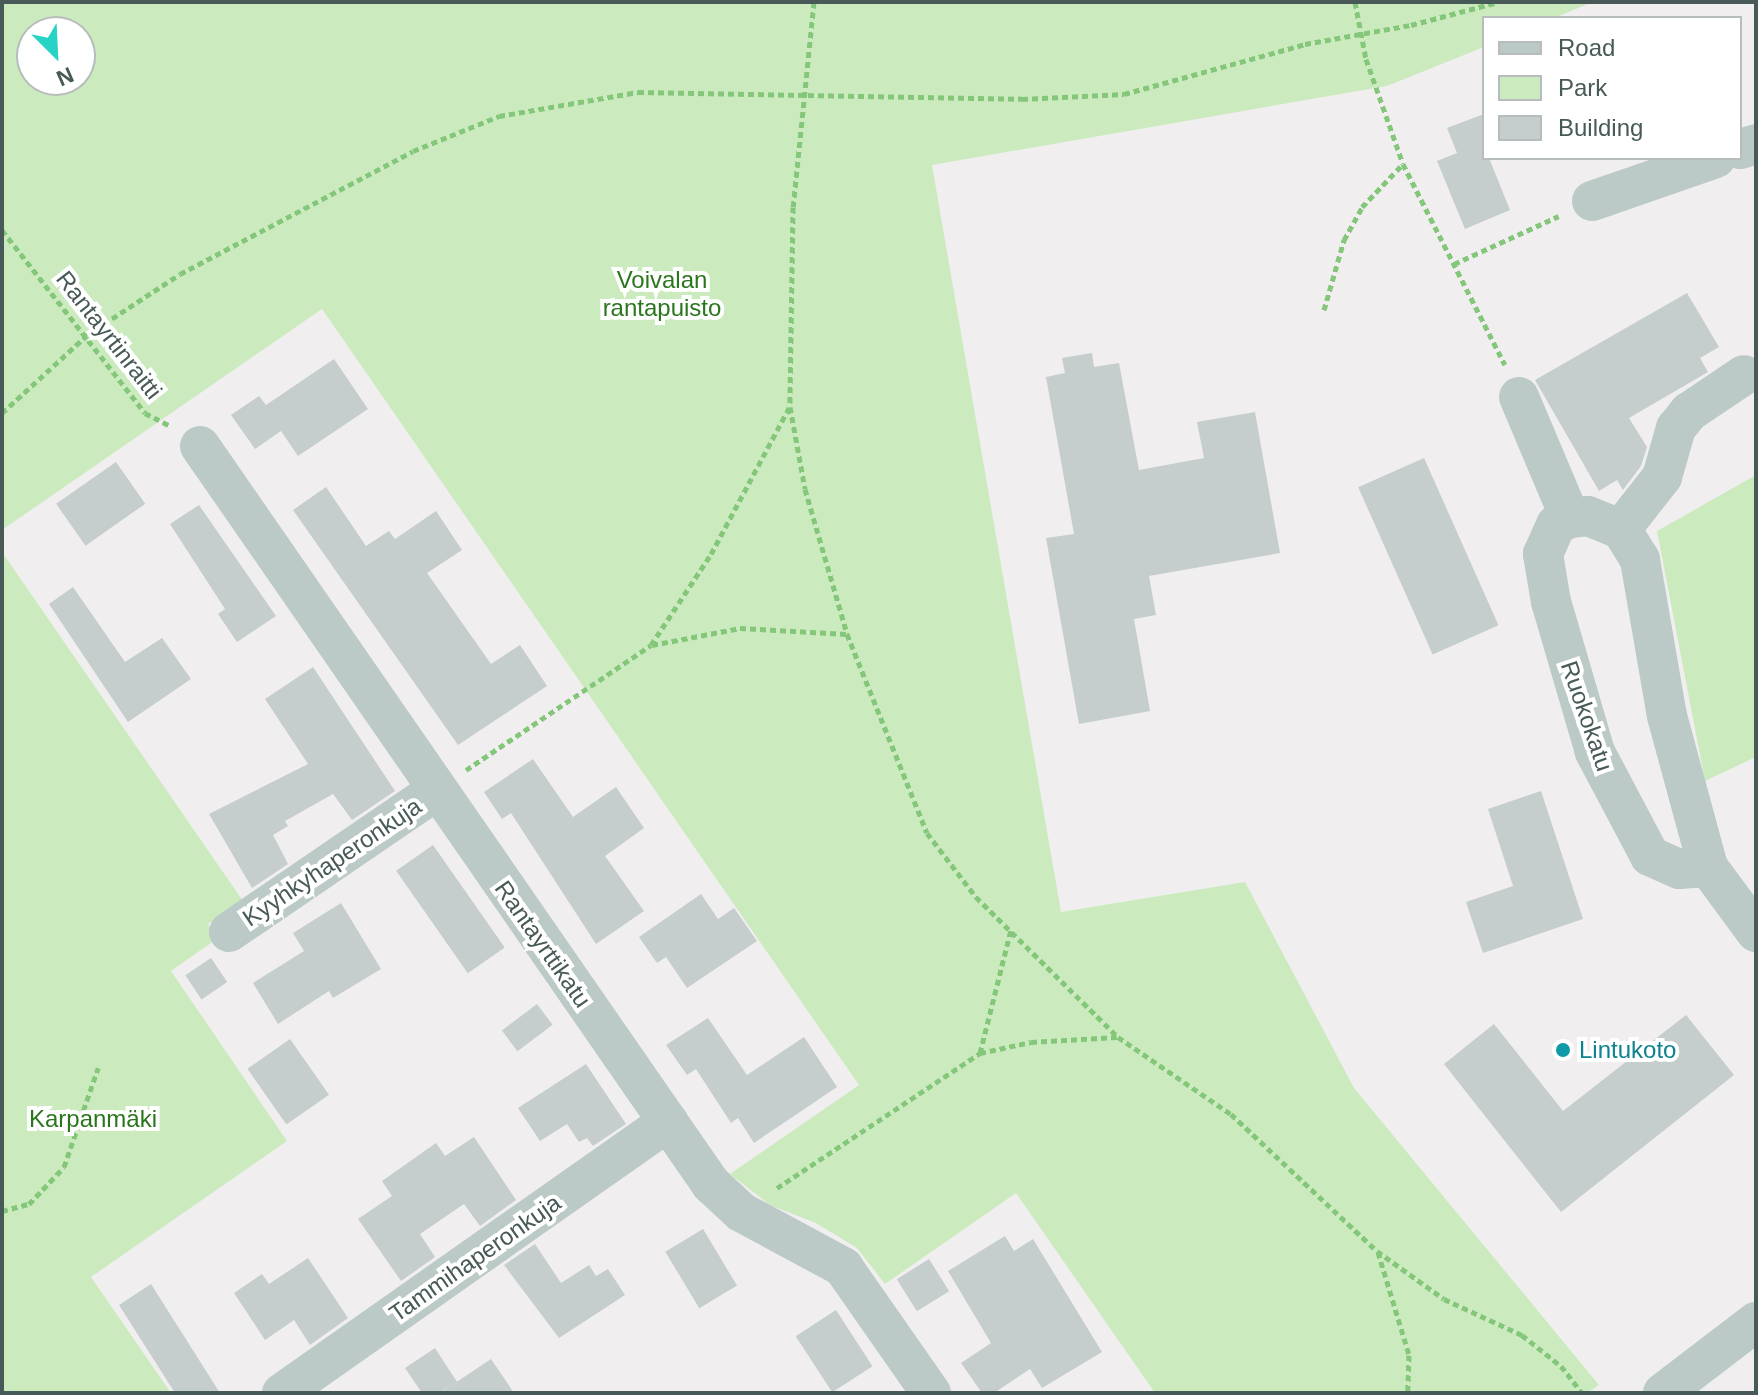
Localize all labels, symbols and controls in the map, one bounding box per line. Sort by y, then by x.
north arrow [16,16,96,96]
legend [1482,16,1742,160]
text: Road [1558,34,1615,61]
text: N [53,62,78,91]
text: Park [1558,74,1607,101]
text: Building [1558,114,1643,141]
street label: Rantayrtinraitti [50,265,168,405]
park label: Voivalan rantapuisto [603,266,721,322]
street label: Ruokokatu [1555,657,1619,775]
street label: Kyyhkyhaperonkuja [237,791,427,933]
street label: Rantayrttikatu [489,875,597,1013]
place label: Lintukoto [1579,1036,1676,1064]
marker: Lintukoto [1554,1041,1572,1059]
park label: Karpanmäki [29,1105,157,1133]
street label: Tammihaperonkuja [384,1188,566,1328]

